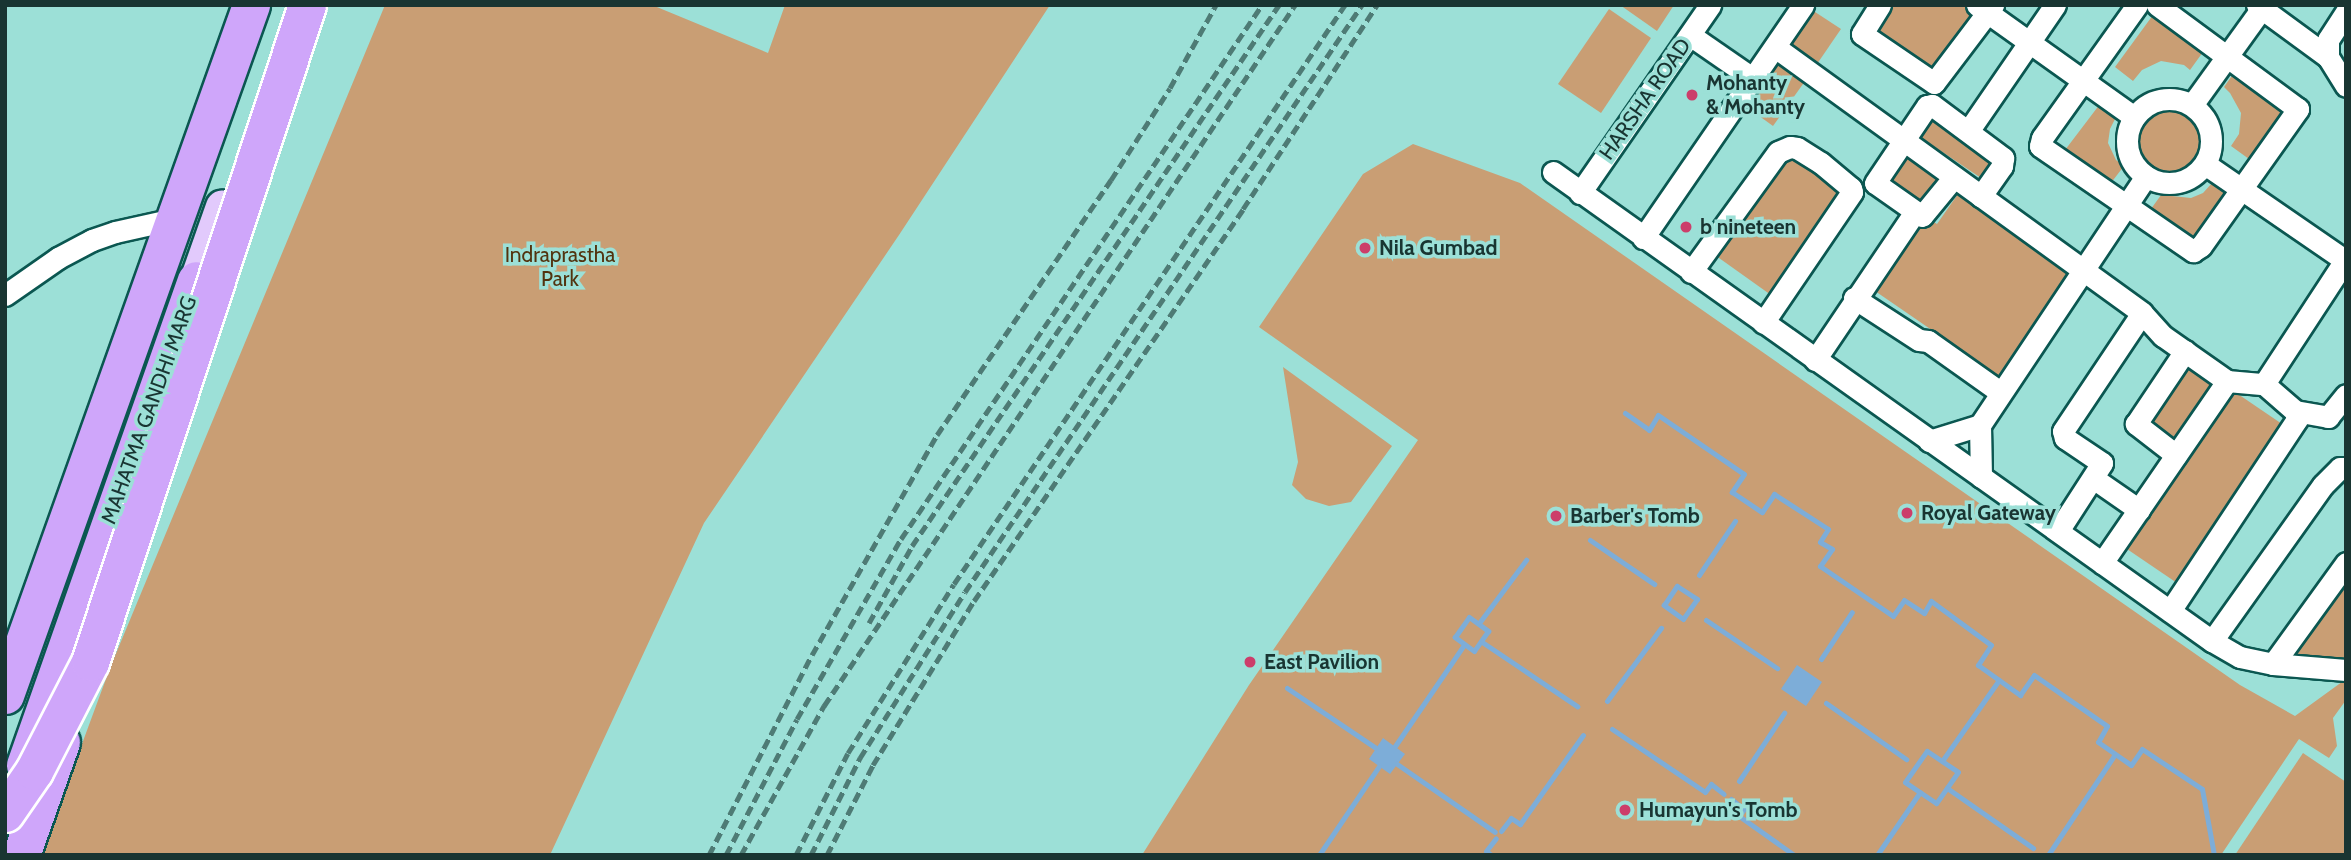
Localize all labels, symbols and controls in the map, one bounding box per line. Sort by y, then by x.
street label: HARSHA ROAD [1594,34,1696,164]
place label: Mohanty & Mohanty [1706,70,1805,120]
marker: Mohanty & Mohanty [1684,87,1700,103]
place label: b nineteen [1700,214,1796,240]
marker: b nineteen [1678,219,1694,235]
place label: Nila Gumbad [1379,235,1497,261]
marker: Nila Gumbad [1357,240,1373,256]
park label: Indraprastha Park [505,242,615,292]
street label: MAHATMA GANDHI MARG [96,293,202,527]
place label: Royal Gateway [1921,500,2056,526]
place label: Barber's Tomb [1570,503,1700,529]
marker: Royal Gateway [1899,505,1915,521]
marker: Barber's Tomb [1548,508,1564,524]
place label: East Pavilion [1264,649,1379,675]
marker: East Pavilion [1242,654,1258,670]
place label: Humayun's Tomb [1639,797,1798,823]
marker: Humayun's Tomb [1617,802,1633,818]

